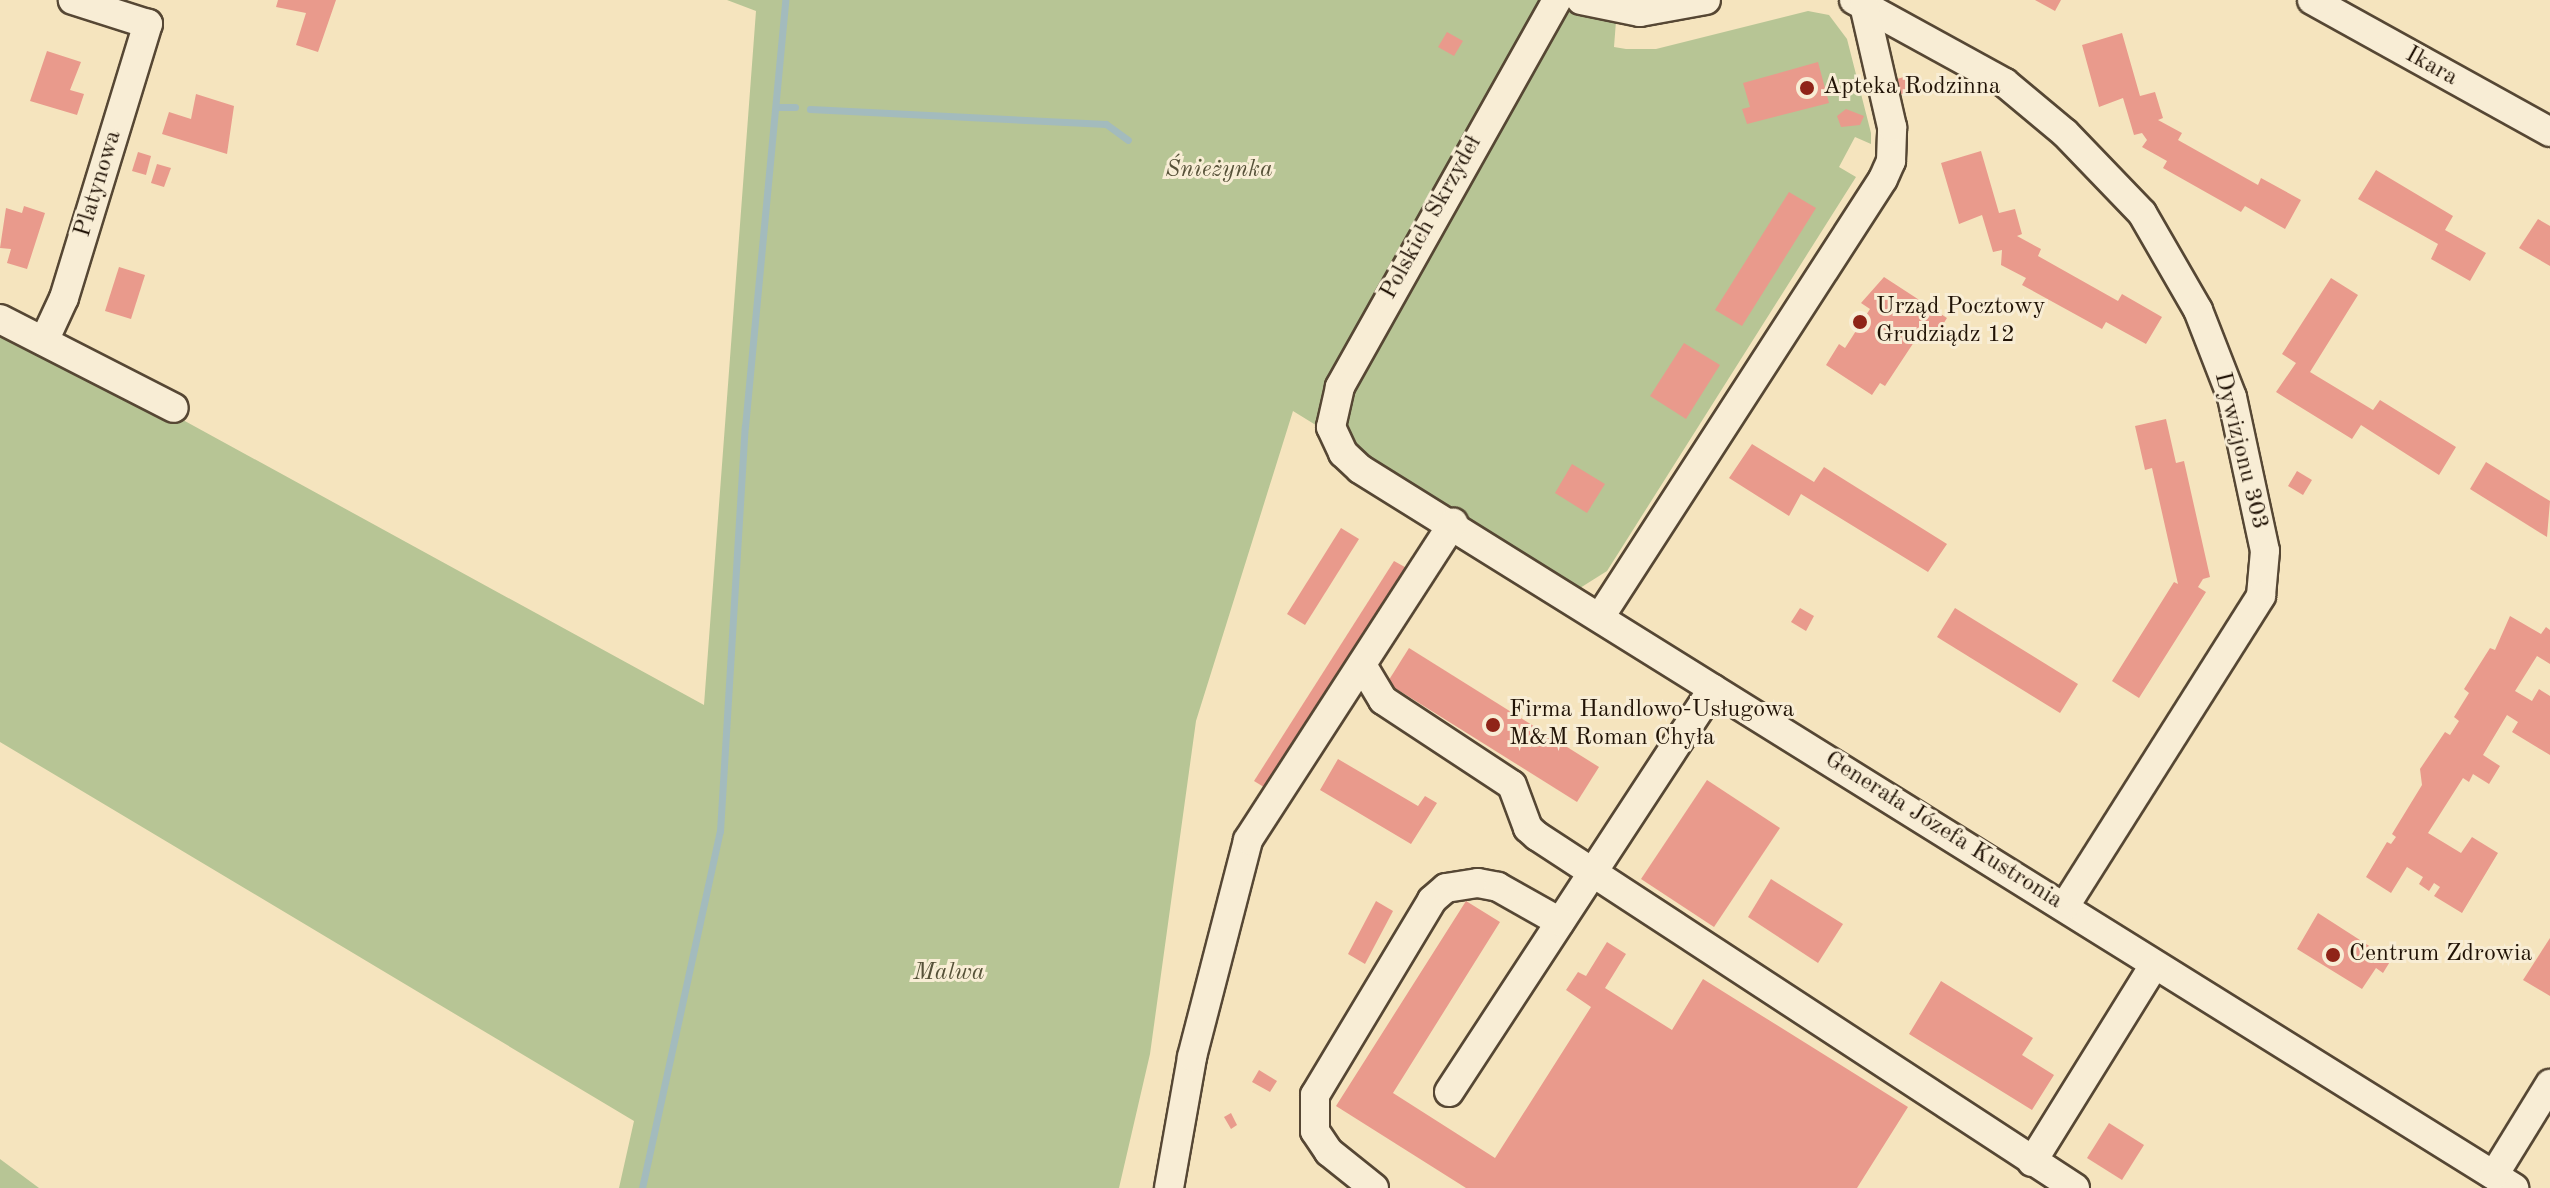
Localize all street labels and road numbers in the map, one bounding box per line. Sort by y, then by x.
street label: Ikara [2400,41,2462,93]
street label: Platynowa [69,127,129,241]
street label: Polskich Skrzydeł [1375,131,1489,305]
street label: Dywizjonu 303 [2207,369,2273,533]
street label: Generała Józefa Kustronia [1819,746,2067,916]

